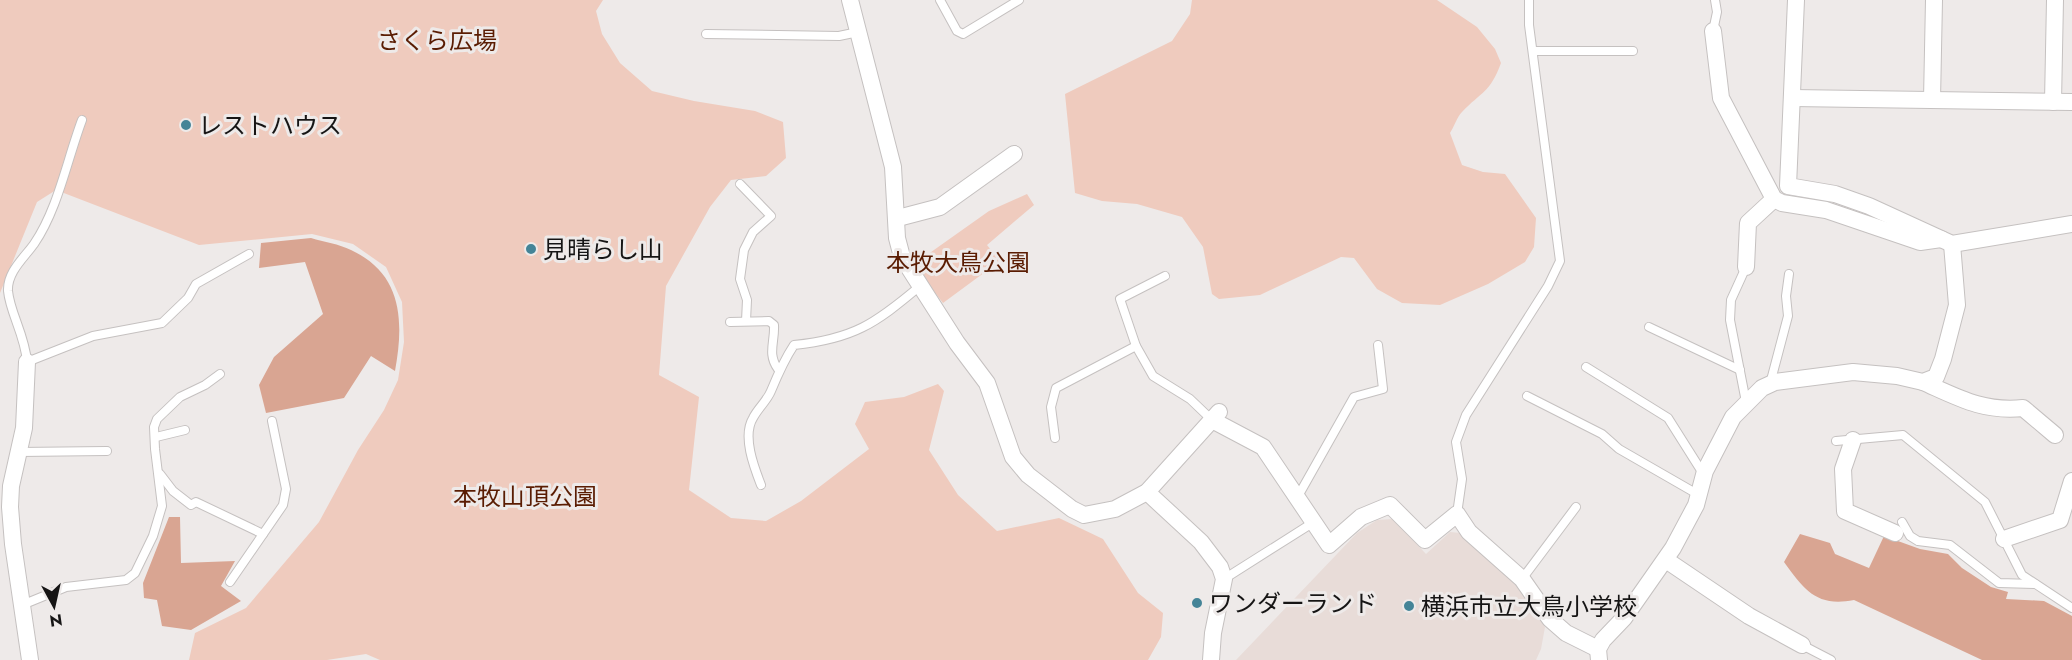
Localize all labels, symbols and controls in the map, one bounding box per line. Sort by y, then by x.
park label: さくら広場 [377,23,497,58]
place label: レストハウス [198,108,342,143]
marker: レストハウス [179,118,193,132]
place label: 見晴らし山 [543,232,663,267]
marker: 見晴らし山 [524,242,538,256]
park label: 本牧大鳥公園 [886,245,1030,280]
park label: 本牧山頂公園 [453,479,597,514]
north arrow [24,576,84,636]
place label: ワンダーランド [1209,586,1377,621]
place label: 横浜市立大鳥小学校 [1421,589,1637,624]
marker: ワンダーランド [1190,596,1204,610]
marker: 横浜市立大鳥小学校 [1402,599,1416,613]
text: N [48,608,64,633]

